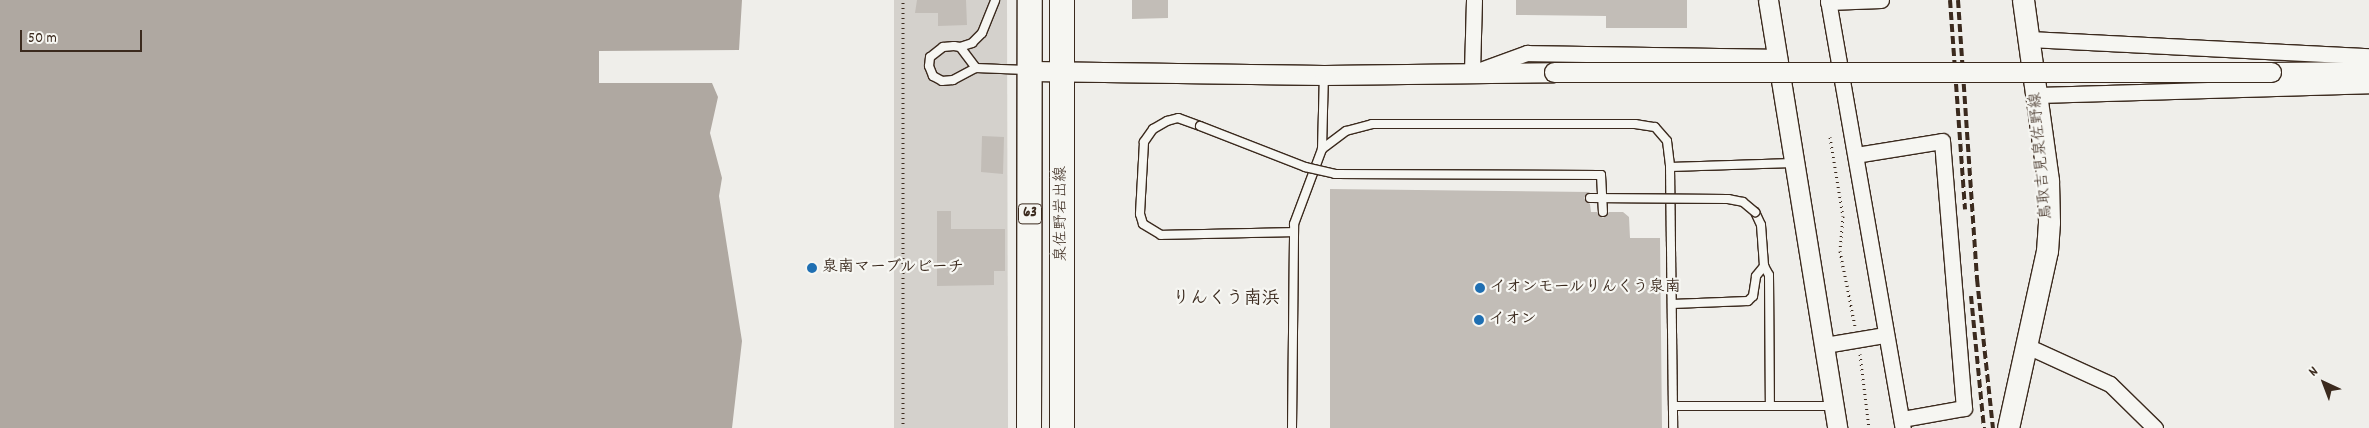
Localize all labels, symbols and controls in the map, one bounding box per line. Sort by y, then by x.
scale bar [22,20,145,52]
text: 50 m [28,28,57,50]
street label: 鳥取吉見泉佐野線 [2027,91,2057,221]
street label: 泉佐野岩出線 [1052,166,1072,262]
road number: 63 [1018,202,1042,226]
place label: 泉南マーブルビーチ [822,258,965,278]
marker: 泉南マーブルビーチ [806,262,818,274]
place label: イオンモールりんくう泉南 [1490,278,1682,298]
marker: イオンモールりんくう泉南 [1474,282,1486,294]
district label: りんくう南浜 [1172,289,1280,311]
place label: イオン [1489,310,1537,330]
marker: イオン [1473,314,1485,326]
north arrow [2299,358,2349,408]
text: N [2304,362,2323,382]

